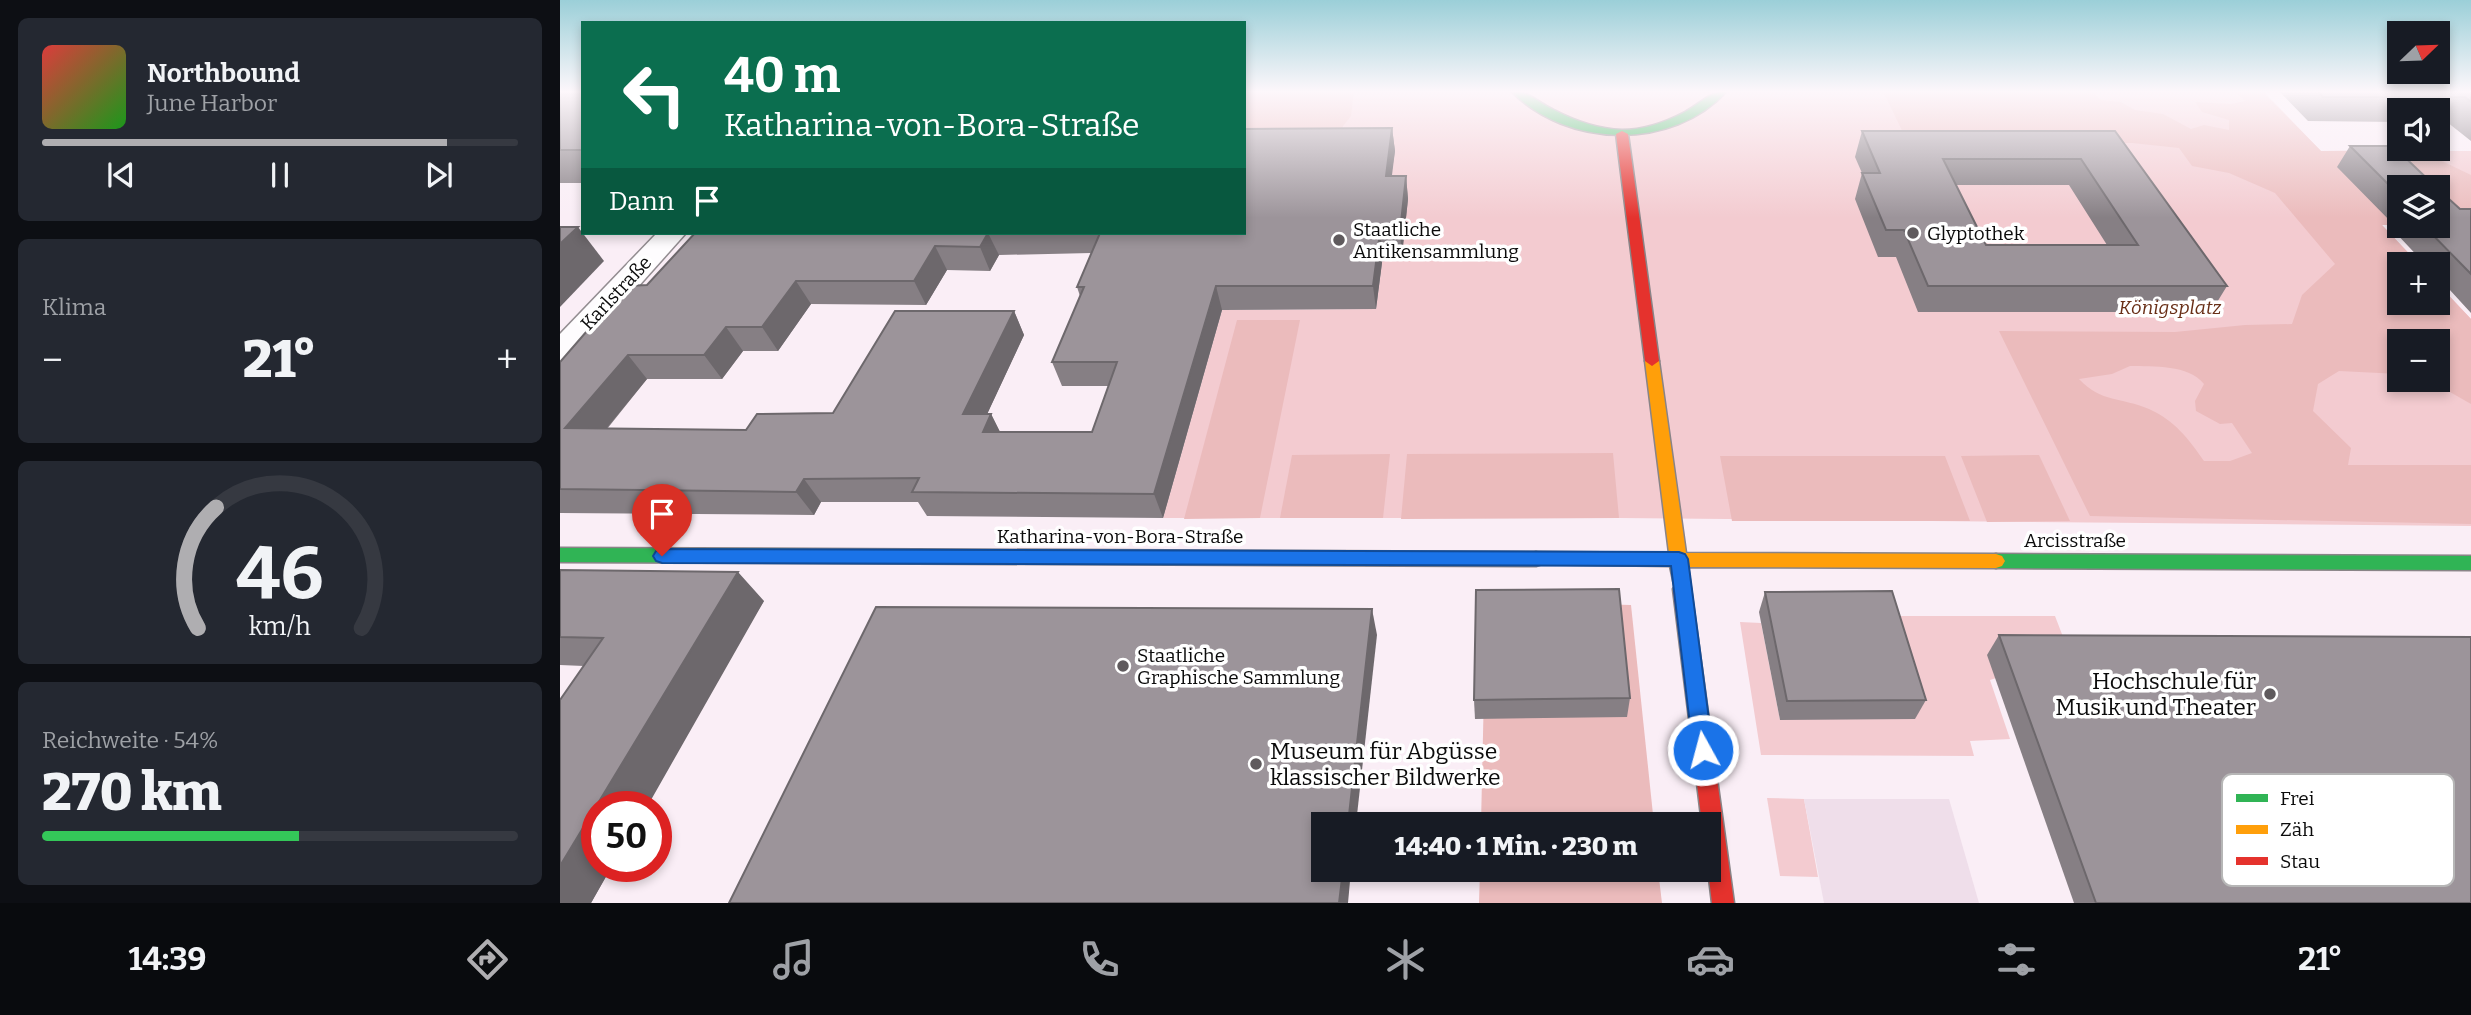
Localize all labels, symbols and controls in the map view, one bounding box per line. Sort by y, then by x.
north arrow [2387,21,2450,84]
map controls [2387,21,2450,392]
text: 40 m [724,46,841,105]
icon: left [609,49,700,140]
text: Northbound [147,58,300,89]
text: June Harbor [147,89,277,117]
button: sound [2387,98,2450,161]
text: Katharina-von-Bora-Straße [724,106,1139,144]
icon: previous [102,156,140,194]
icon: pause [261,156,299,194]
icon: next [420,156,458,194]
button: layers [2387,175,2450,238]
icon: arrive [688,182,726,220]
text: Dann [609,186,674,217]
place label: Staatliche Antikensammlung [1353,218,1519,263]
place label: Glyptothek [1927,222,2025,245]
marker: Glyptothek [1905,225,1921,241]
marker: Staatliche Antikensammlung [1331,232,1347,248]
street label: Karlstraße [576,251,656,335]
button: + [2387,252,2450,315]
text: Klima [42,293,106,321]
park label: Königsplatz [2118,296,2222,319]
text: 21° [243,328,316,391]
button: − [2387,329,2450,392]
text: − [42,337,63,383]
text: + [496,337,518,383]
pin [632,484,692,556]
icon: arrive [643,495,681,533]
street label: Katharina-von-Bora-Straße [997,525,1243,548]
street label: Arcisstraße [2024,529,2126,552]
text: 46 [236,531,324,618]
text: km/h [249,612,311,642]
place label: Staatliche Graphische Sammlung [1137,644,1340,689]
marker: Staatliche Graphische Sammlung [1115,658,1131,674]
place label: Hochschule für Musik und Theater [2055,667,2256,721]
marker: Hochschule für Musik und Theater [2262,686,2278,702]
position arrow [1666,713,1740,787]
text: Reichweite · 54% [42,726,218,754]
place label: Museum für Abgüsse klassischer Bildwerke [1270,737,1501,791]
marker: Museum für Abgüsse klassischer Bildwerke [1248,756,1264,772]
text: 270 km [42,761,222,824]
legend [2222,774,2454,886]
text: Frei [2280,787,2315,810]
speed limit sign: 50 [581,791,672,882]
text: Zäh [2280,818,2314,841]
text: 14:40 · 1 Min. · 230 m [1394,831,1638,862]
text: Stau [2280,850,2320,873]
icon: directions [463,935,512,984]
icon: music [769,935,818,984]
icon: phone [1075,935,1124,984]
icon: climate [1381,935,1430,984]
icon: car [1686,935,1735,984]
icon: filters [1992,935,2041,984]
text: 14:39 [128,940,207,978]
text: 21° [2298,940,2343,978]

